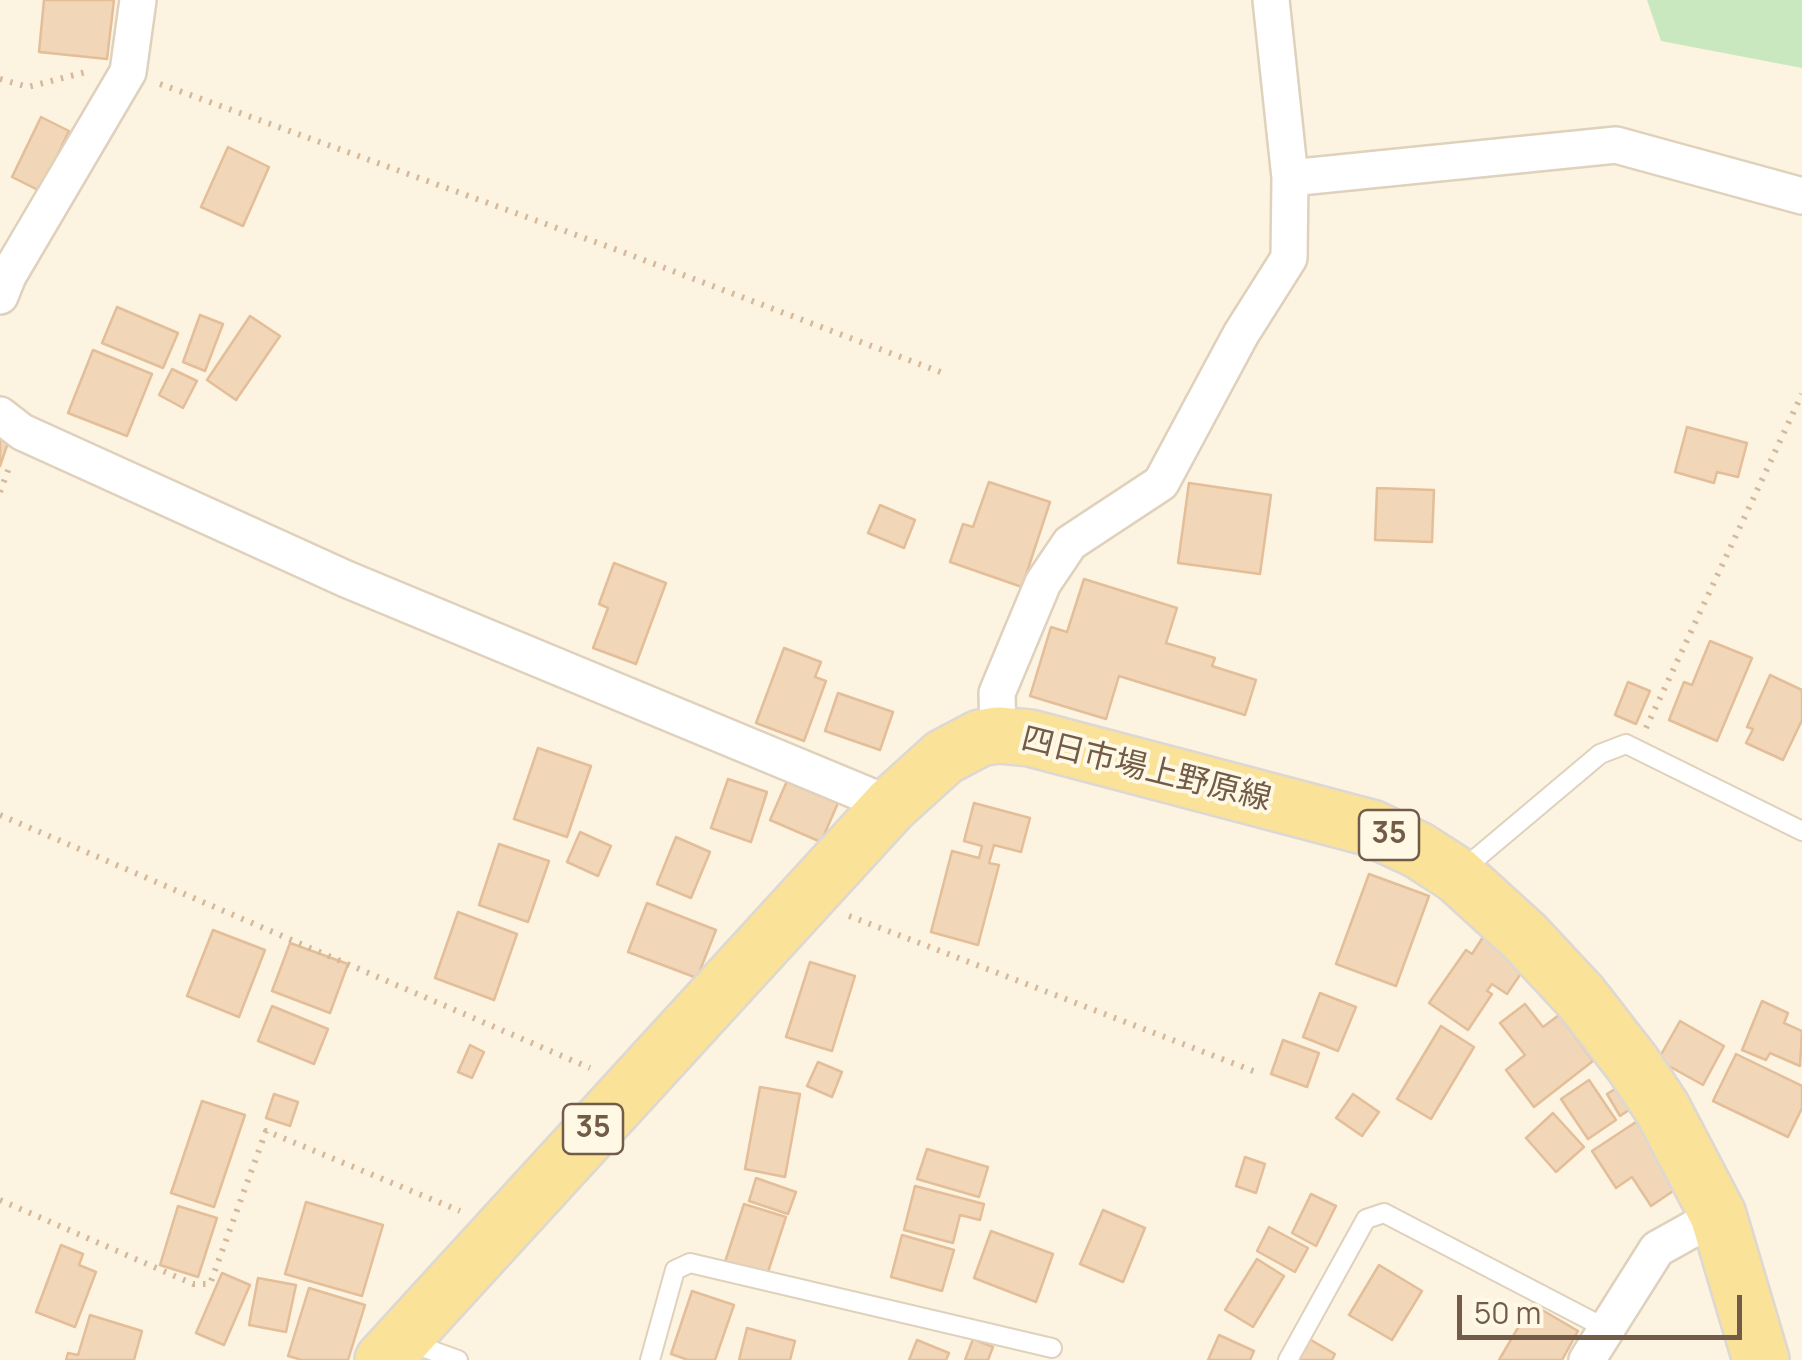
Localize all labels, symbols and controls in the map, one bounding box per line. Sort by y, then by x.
street label: 四日市場上野原線 [1017,720,1275,820]
road number: 35 [1359,810,1419,860]
road number: 35 [563,1104,623,1154]
scale bar [1462,1275,1747,1337]
text: 50 m [1474,1292,1541,1333]

